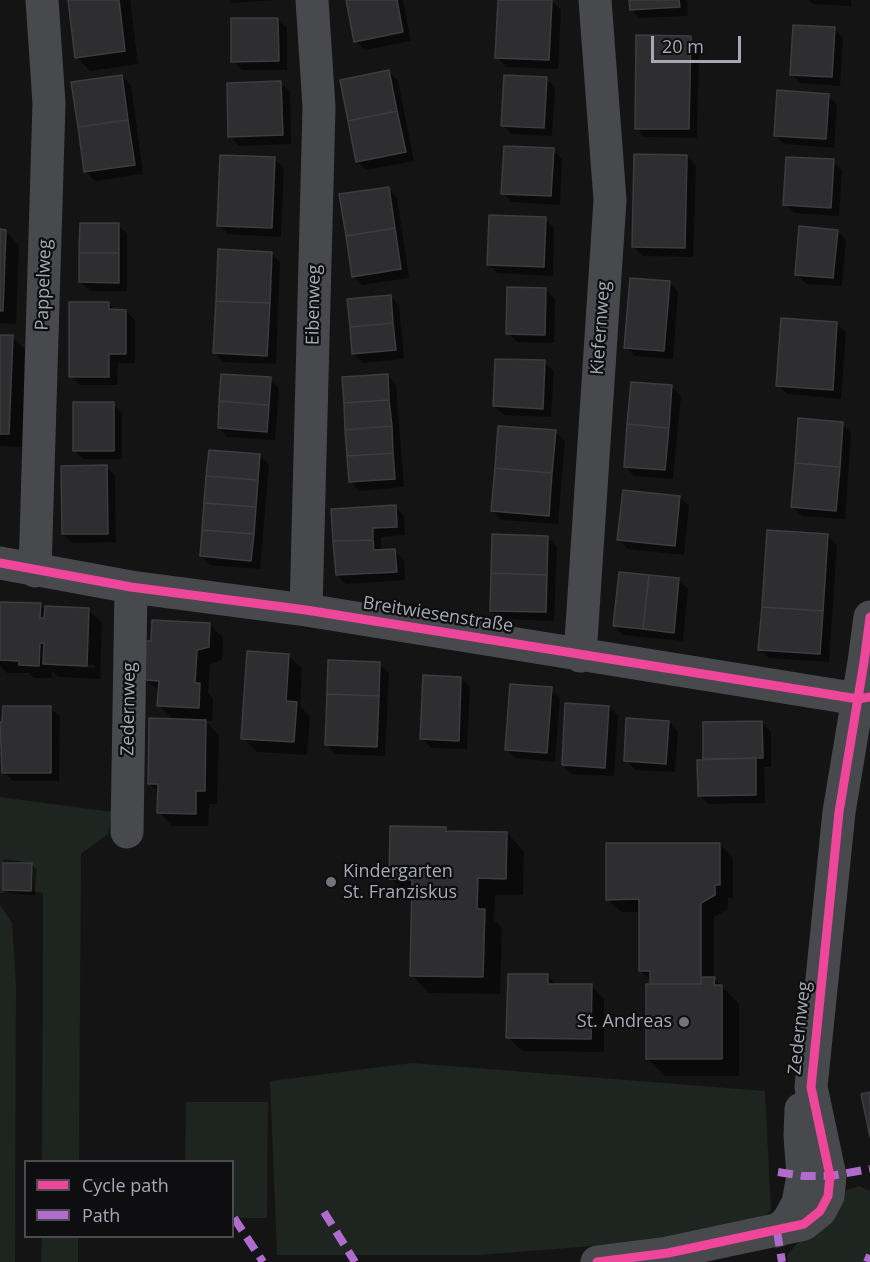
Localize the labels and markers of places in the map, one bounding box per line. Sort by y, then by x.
place label: Kindergarten St. Franziskus [343,861,457,904]
marker: Kindergarten St. Franziskus [324,875,338,889]
place label: St. Andreas [577,1011,672,1033]
marker: St. Andreas [677,1015,691,1029]

